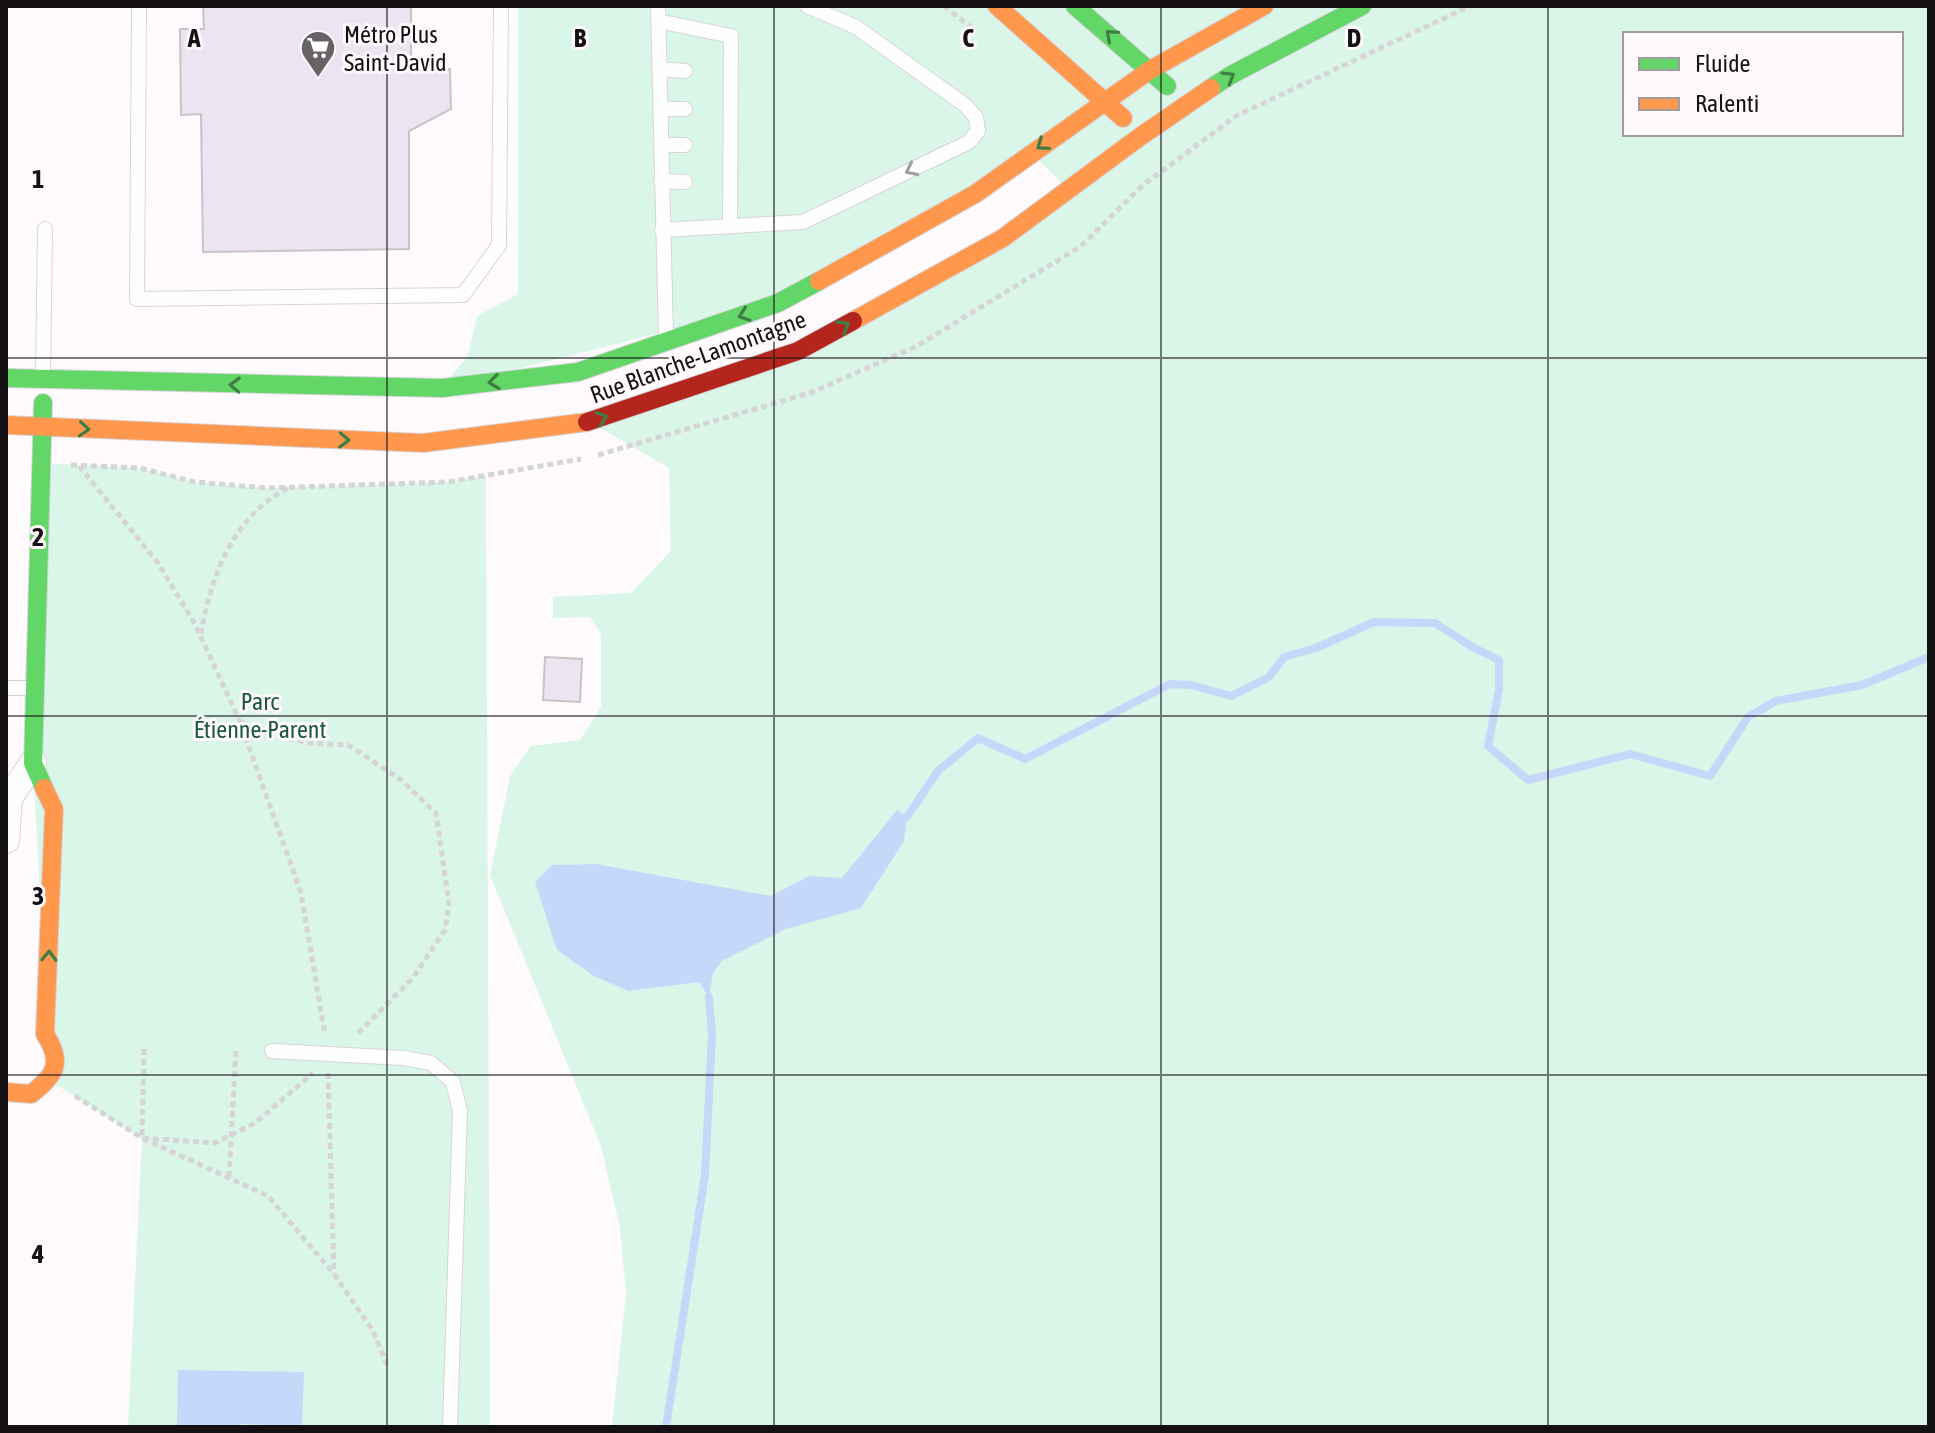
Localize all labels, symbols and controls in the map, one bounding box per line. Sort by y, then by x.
place label: Métro Plus Saint-David [344,21,447,76]
text: A [187,23,201,53]
text: B [574,23,587,53]
text: C [962,23,974,53]
text: D [1347,23,1361,53]
supermarket icon: Métro Plus Saint-David [299,29,337,79]
one-way arrow [1105,31,1120,45]
legend [1623,32,1903,136]
text: Fluide [1695,50,1750,77]
one-way arrow [1220,71,1235,87]
text: Ralenti [1695,90,1759,117]
one-way arrow [1037,135,1051,150]
one-way arrow [905,160,920,176]
text: 1 [32,164,44,194]
street label: Rue Blanche-Lamontagne [587,305,809,409]
one-way arrow [738,305,752,321]
one-way arrow [836,320,850,335]
one-way arrow [487,373,501,390]
one-way arrow [228,376,241,394]
one-way arrow [594,411,608,427]
one-way arrow [78,420,91,437]
one-way arrow [338,432,351,449]
text: 2 [32,522,44,552]
park label: Parc Étienne-Parent [194,688,326,743]
text: 3 [32,881,44,911]
one-way arrow [40,949,57,962]
text: 4 [31,1239,44,1269]

